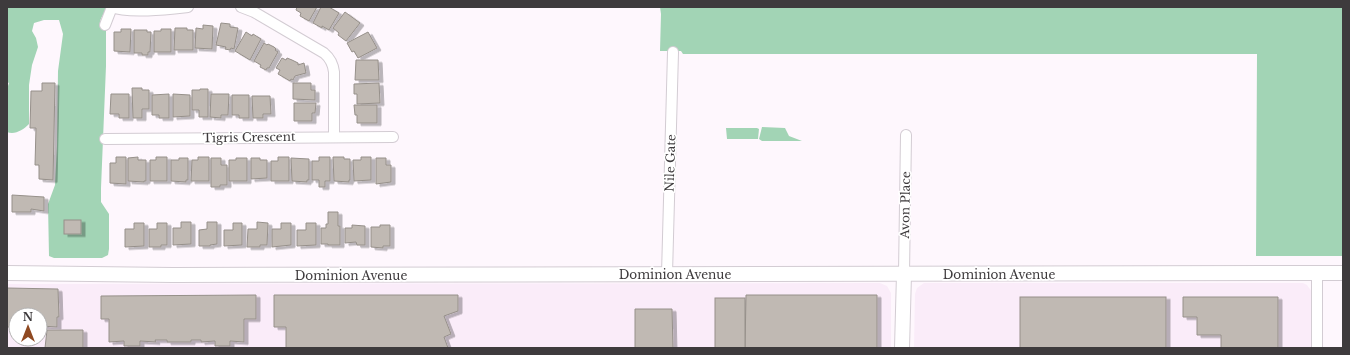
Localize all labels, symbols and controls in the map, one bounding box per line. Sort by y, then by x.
street label: Tigris Crescent [202,129,296,145]
street label: Nile Gate [662,134,679,192]
street label: Avon Place [897,171,913,240]
street label: Dominion Avenue [619,267,731,282]
street label: Dominion Avenue [943,267,1055,282]
street label: Dominion Avenue [295,268,407,283]
north arrow [8,307,48,347]
text: N [23,310,34,324]

